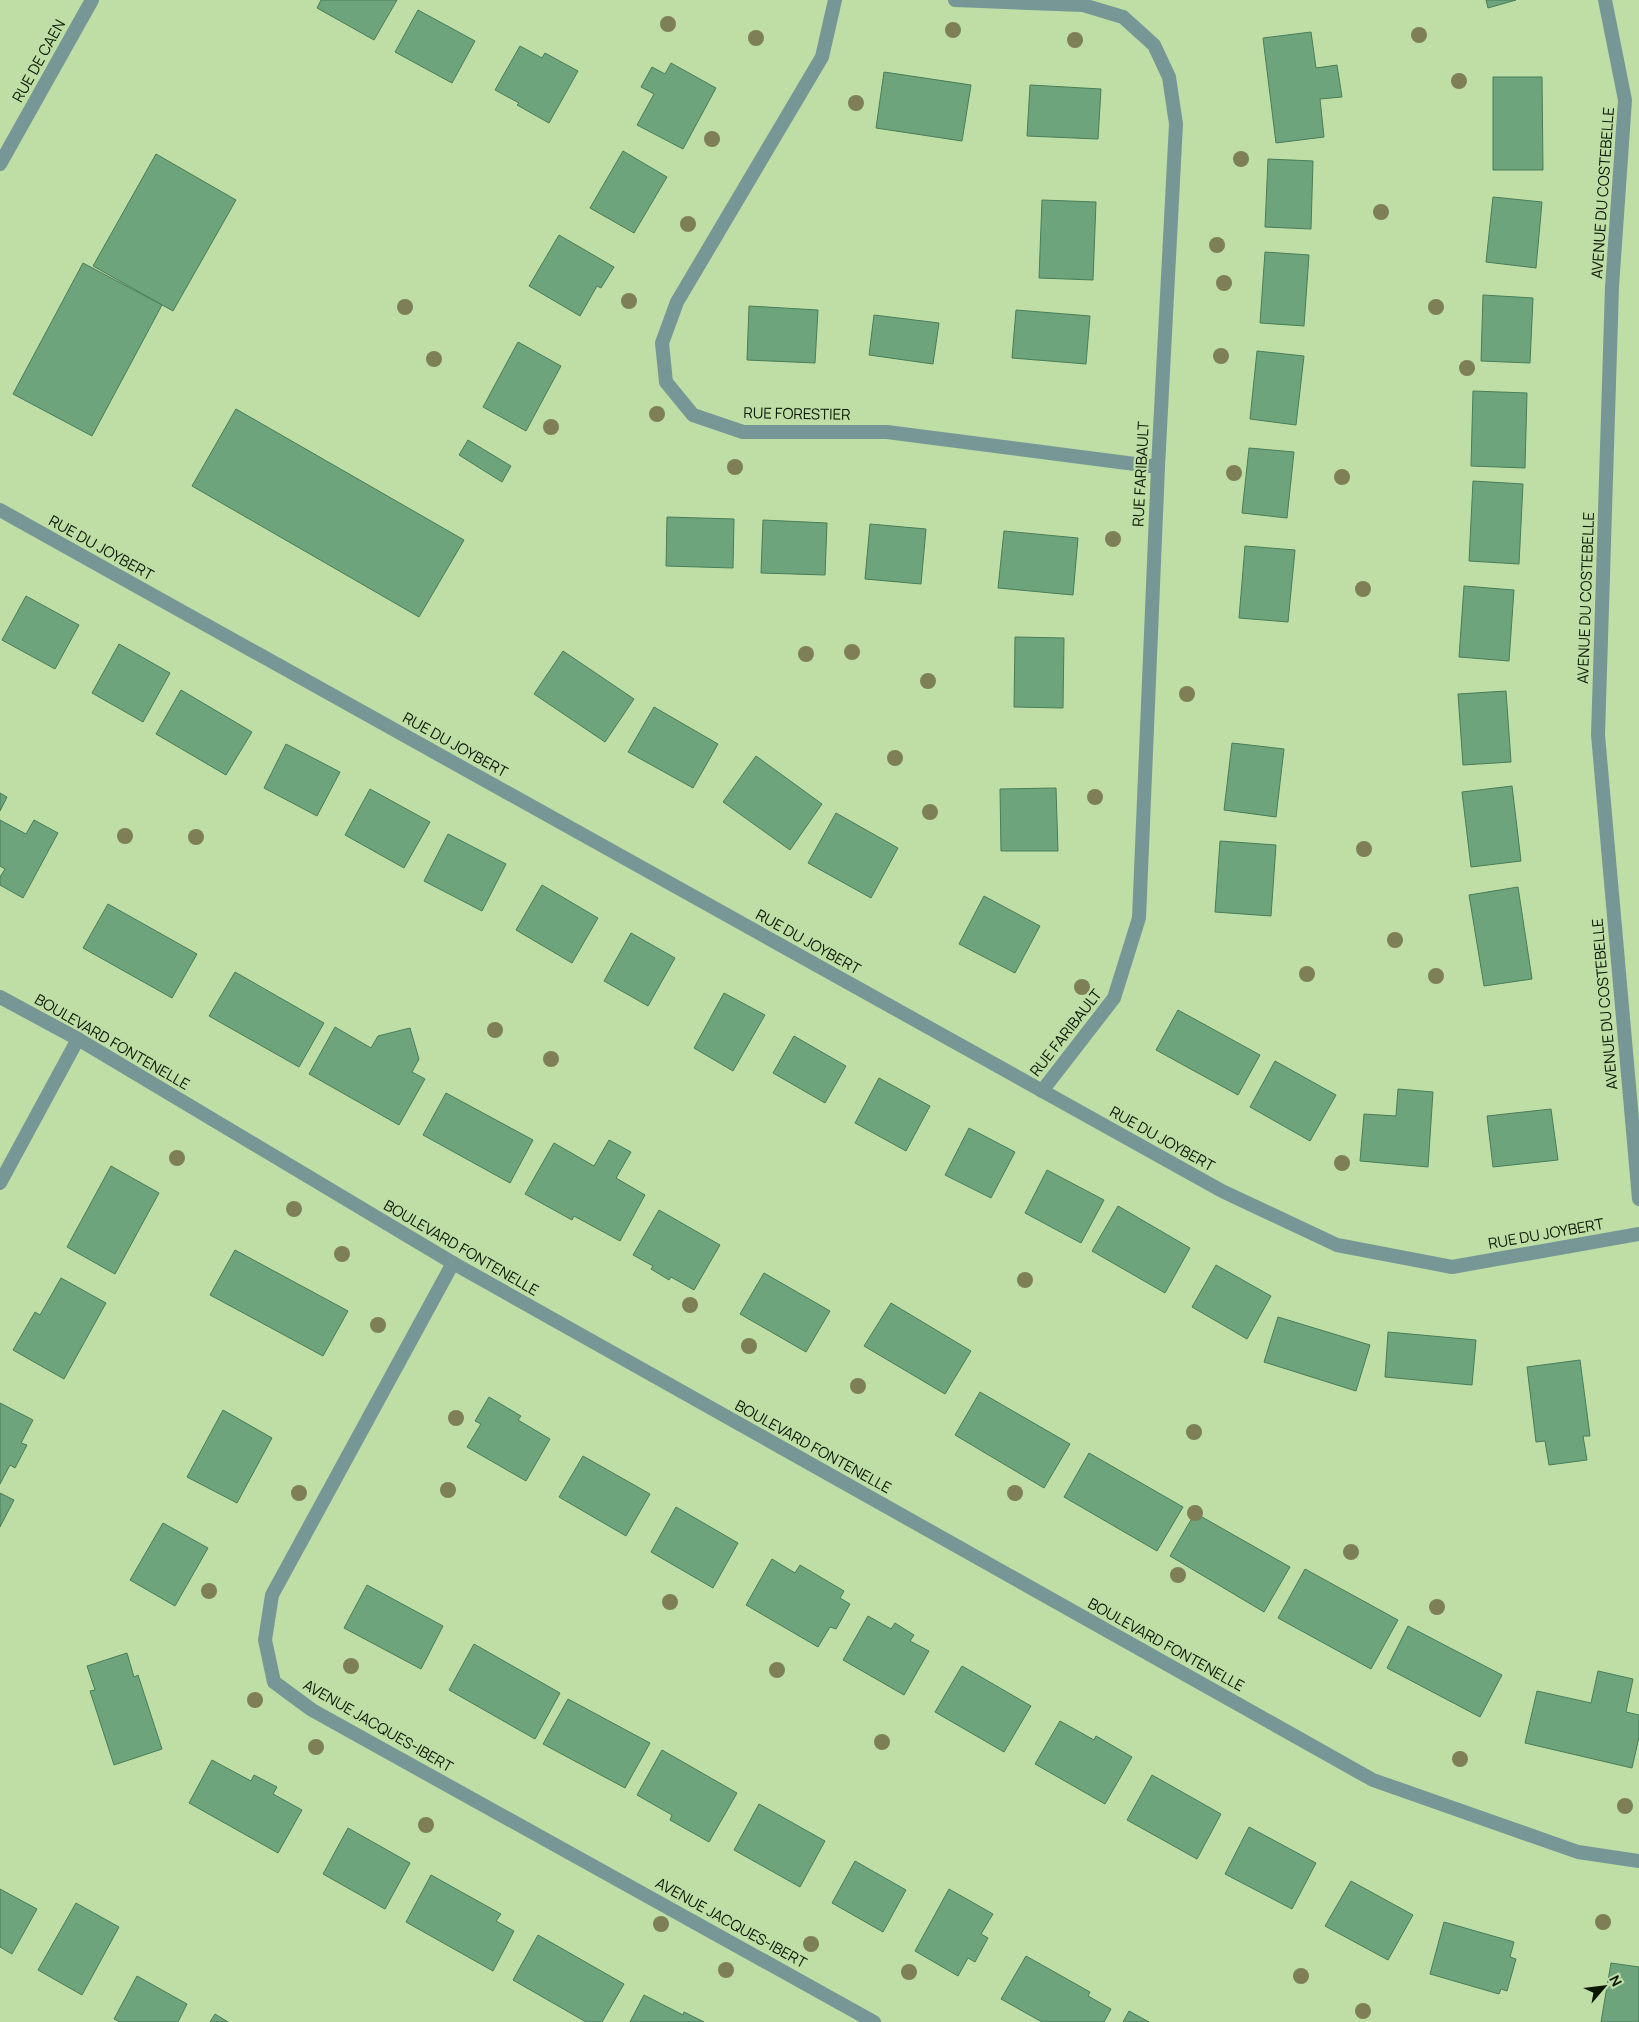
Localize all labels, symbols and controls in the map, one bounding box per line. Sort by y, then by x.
street label: RUE DE CAEN [7,15,70,106]
street label: AVENUE DU COSTEBELLE [1586,106,1619,279]
street label: RUE FORESTIER [743,402,851,425]
street label: RUE FARIBAULT [1127,421,1154,527]
street label: RUE DU JOYBERT [45,510,158,585]
street label: AVENUE DU COSTEBELLE [1572,512,1599,684]
street label: RUE DU JOYBERT [399,707,512,782]
street label: RUE DU JOYBERT [752,904,865,979]
street label: AVENUE DU COSTEBELLE [1587,917,1622,1091]
street label: RUE FARIBAULT [1025,985,1106,1081]
street label: BOULEVARD FONTENELLE [31,989,194,1095]
street label: RUE DU JOYBERT [1106,1101,1219,1176]
street label: BOULEVARD FONTENELLE [380,1195,543,1301]
street label: RUE DU JOYBERT [1486,1213,1605,1254]
street label: BOULEVARD FONTENELLE [731,1395,895,1498]
street label: BOULEVARD FONTENELLE [1084,1593,1248,1696]
street label: AVENUE JACQUES-IBERT [300,1674,457,1777]
street label: AVENUE JACQUES-IBERT [652,1872,811,1973]
north arrow [1579,1962,1629,2012]
text: N [1605,1972,1627,1990]

